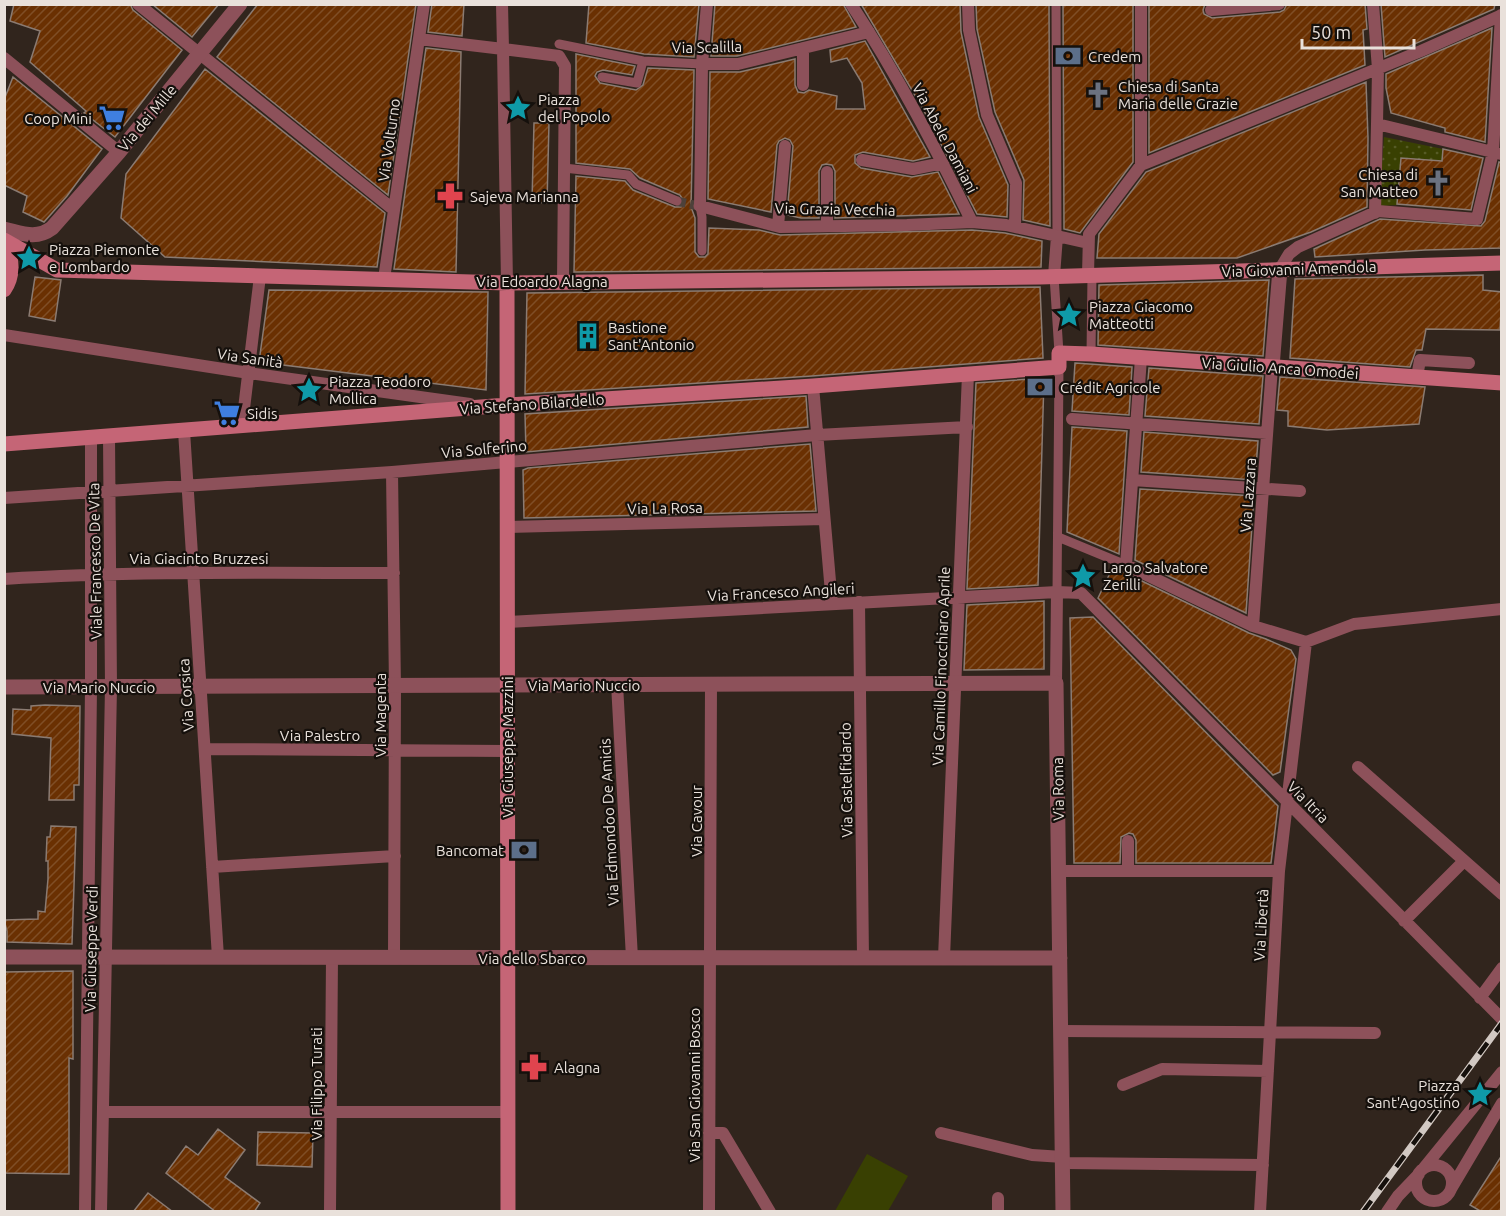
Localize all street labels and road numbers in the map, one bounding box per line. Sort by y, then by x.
street label: Via Scalilla [672,38,742,56]
street label: Via Abele Damiani [909,80,981,196]
street label: Via dei Mille [114,81,180,155]
street label: Via Volturno [375,97,403,183]
street label: Via Grazia Vecchia [774,199,896,219]
street label: Via Giovanni Amendola [1221,258,1377,280]
street label: Via Edoardo Alagna [476,273,608,290]
street label: Via Sanità [216,345,284,371]
street label: Via Giulio Anca Omodei [1201,354,1359,382]
street label: Via Stefano Bilardello [459,390,605,418]
street label: Via Solferino [440,437,528,461]
street label: Via Lazzara [1237,457,1259,533]
street label: Viale Francesco De Vita [85,482,105,640]
street label: Via La Rosa [627,499,703,517]
street label: Via Giacinto Bruzzesi [129,550,269,567]
street label: Via Camillo Finocchiaro Aprile [929,566,953,766]
street label: Via Francesco Angileri [707,580,855,604]
street label: Via Corsica [175,658,197,732]
street label: Via Magenta [372,673,389,757]
street label: Via Giuseppe Mazzini [499,676,516,818]
street label: Via Mario Nuccio [528,677,640,694]
street label: Via Mario Nuccio [43,679,155,696]
street label: Via Castelfidardo [836,722,856,838]
street label: Via Palestro [280,727,360,744]
street label: Via Edmondoo De Amicis [596,738,622,906]
street label: Via Roma [1049,757,1067,821]
street label: Via Itria [1284,778,1332,826]
street label: Via Cavour [688,785,705,857]
street label: Via Giuseppe Verdi [81,886,101,1012]
street label: Via Libertà [1251,888,1271,962]
street label: Via dello Sbarco [478,950,586,967]
street label: Via San Giovanni Bosco [686,1008,703,1162]
street label: Via Filippo Turati [308,1027,325,1141]

